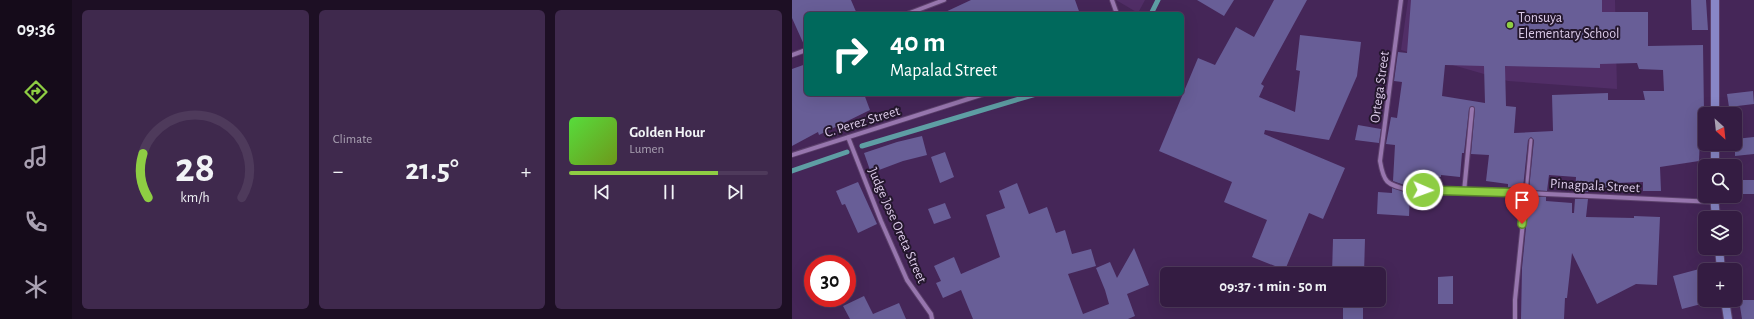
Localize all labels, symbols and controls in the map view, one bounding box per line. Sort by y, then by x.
place label: Tonsuya Elementary School [1518,11,1620,41]
marker: Tonsuya Elementary School [1505,20,1515,30]
text: 09:36 [17,21,55,39]
icon: right [824,28,876,80]
text: 40 m [890,29,946,57]
street label: Ortega Street [1368,50,1392,124]
text: Mapalad Street [890,62,997,80]
icon: directions [22,78,50,106]
street label: C. Perez Street [823,104,902,140]
north arrow [1698,107,1742,151]
map controls [1698,107,1742,307]
text: Golden Hour [629,125,705,140]
text: Climate [333,133,372,146]
icon: music [22,143,50,171]
text: Lumen [629,143,664,156]
text: 28 [175,147,215,188]
text: 21.5° [405,155,459,185]
button: search [1698,159,1742,203]
text: − [333,160,343,182]
text: + [521,160,531,182]
street label: Judge Jose Oreta Street [865,165,929,286]
position arrow [1402,169,1444,211]
street label: Pinagpala Street [1550,177,1641,195]
icon: previous [591,181,613,203]
icon: pause [658,181,680,203]
icon: next [724,181,746,203]
pin [1505,183,1539,224]
icon: arrive [1511,189,1533,211]
text: km/h [181,190,210,204]
icon: phone [22,208,50,236]
button: layers [1698,211,1742,255]
speed limit sign: 30 [804,255,856,307]
button: + [1698,263,1742,307]
icon: climate [22,273,50,301]
text: 09:37 · 1 min · 50 m [1219,279,1327,294]

